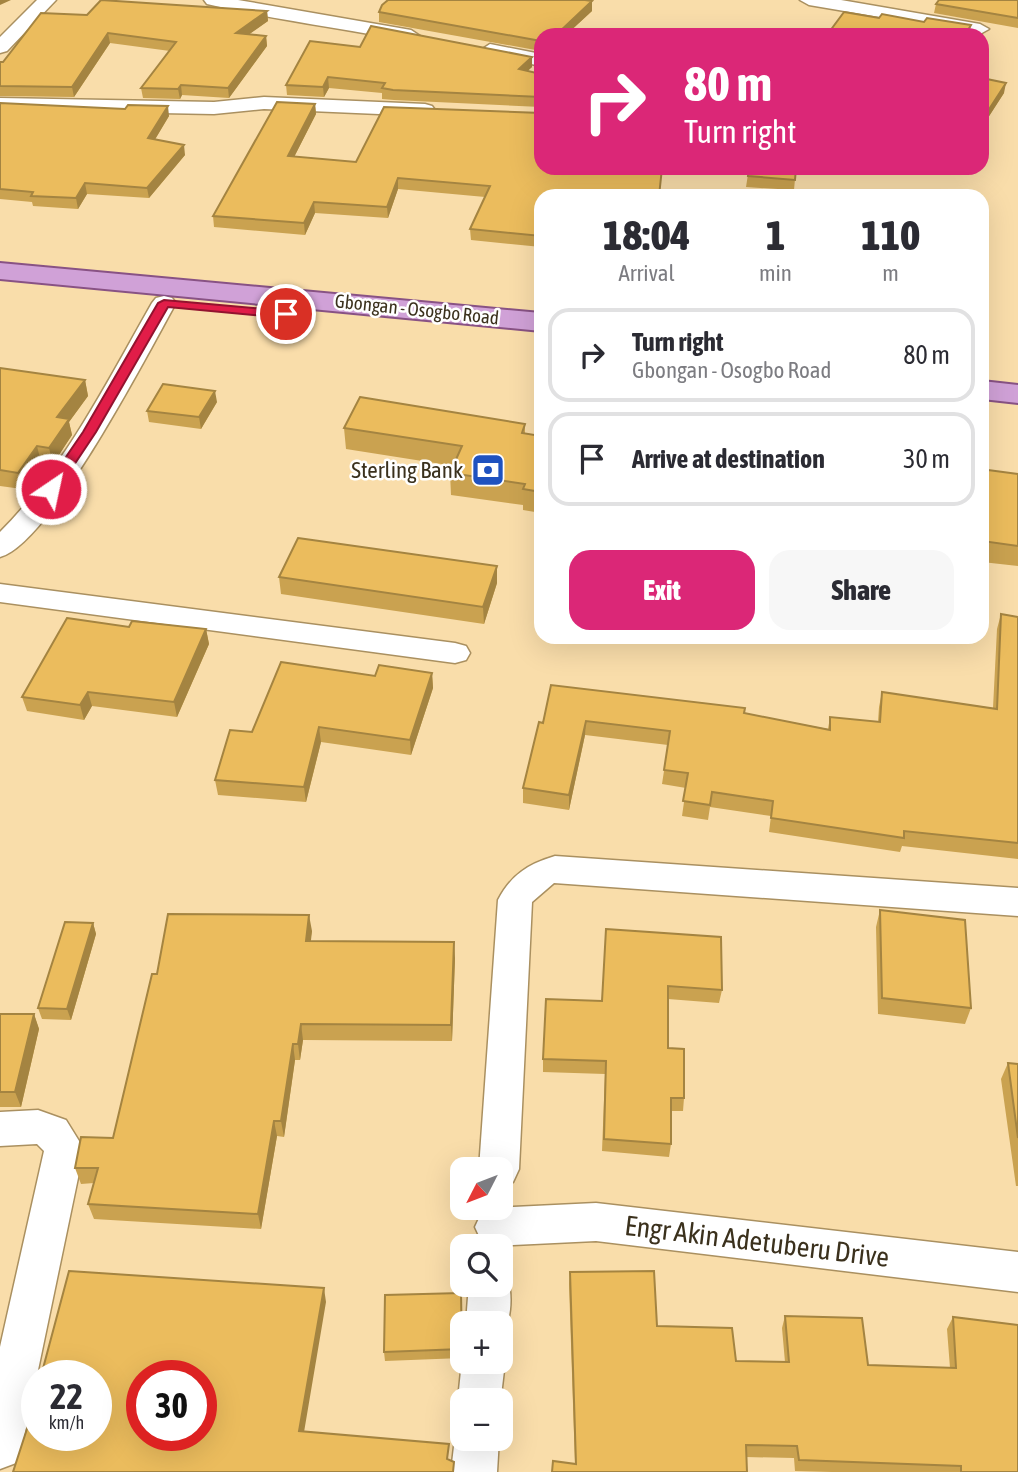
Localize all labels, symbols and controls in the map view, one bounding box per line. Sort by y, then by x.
text: 80 m [684,55,772,111]
icon: right [569,56,660,147]
text: Turn right [684,113,797,150]
text: 18:04 [603,211,690,259]
text: 1 [766,211,785,259]
text: 110 [861,211,920,259]
text: Arrival [618,260,675,286]
text: min [759,260,792,286]
text: m [882,260,899,286]
pin [256,284,316,344]
street label: Gbongan - Osogbo Road [334,289,500,329]
icon: arrive [267,295,305,333]
text: Turn right [632,327,723,357]
icon: right [573,336,611,374]
text: 80 m [903,340,950,370]
text: Gbongan - Osogbo Road [632,357,831,383]
icon: arrive [573,440,611,478]
text: Arrive at destination [632,444,825,474]
text: 30 m [903,444,950,474]
bank icon: Sterling Bank [469,451,507,489]
position arrow [14,452,88,526]
place label: Sterling Bank [351,457,463,483]
button: Exit [569,550,755,630]
button: Share [769,550,954,630]
north arrow [450,1157,513,1220]
map controls [450,1157,513,1451]
street label: Engr Akin Adetuberu Drive [623,1209,891,1273]
button: search [450,1234,513,1297]
button: + [450,1311,513,1374]
speed limit sign: 30 [126,1360,217,1451]
text: 22 [50,1376,83,1416]
button: − [450,1388,513,1451]
text: km/h [49,1412,84,1433]

